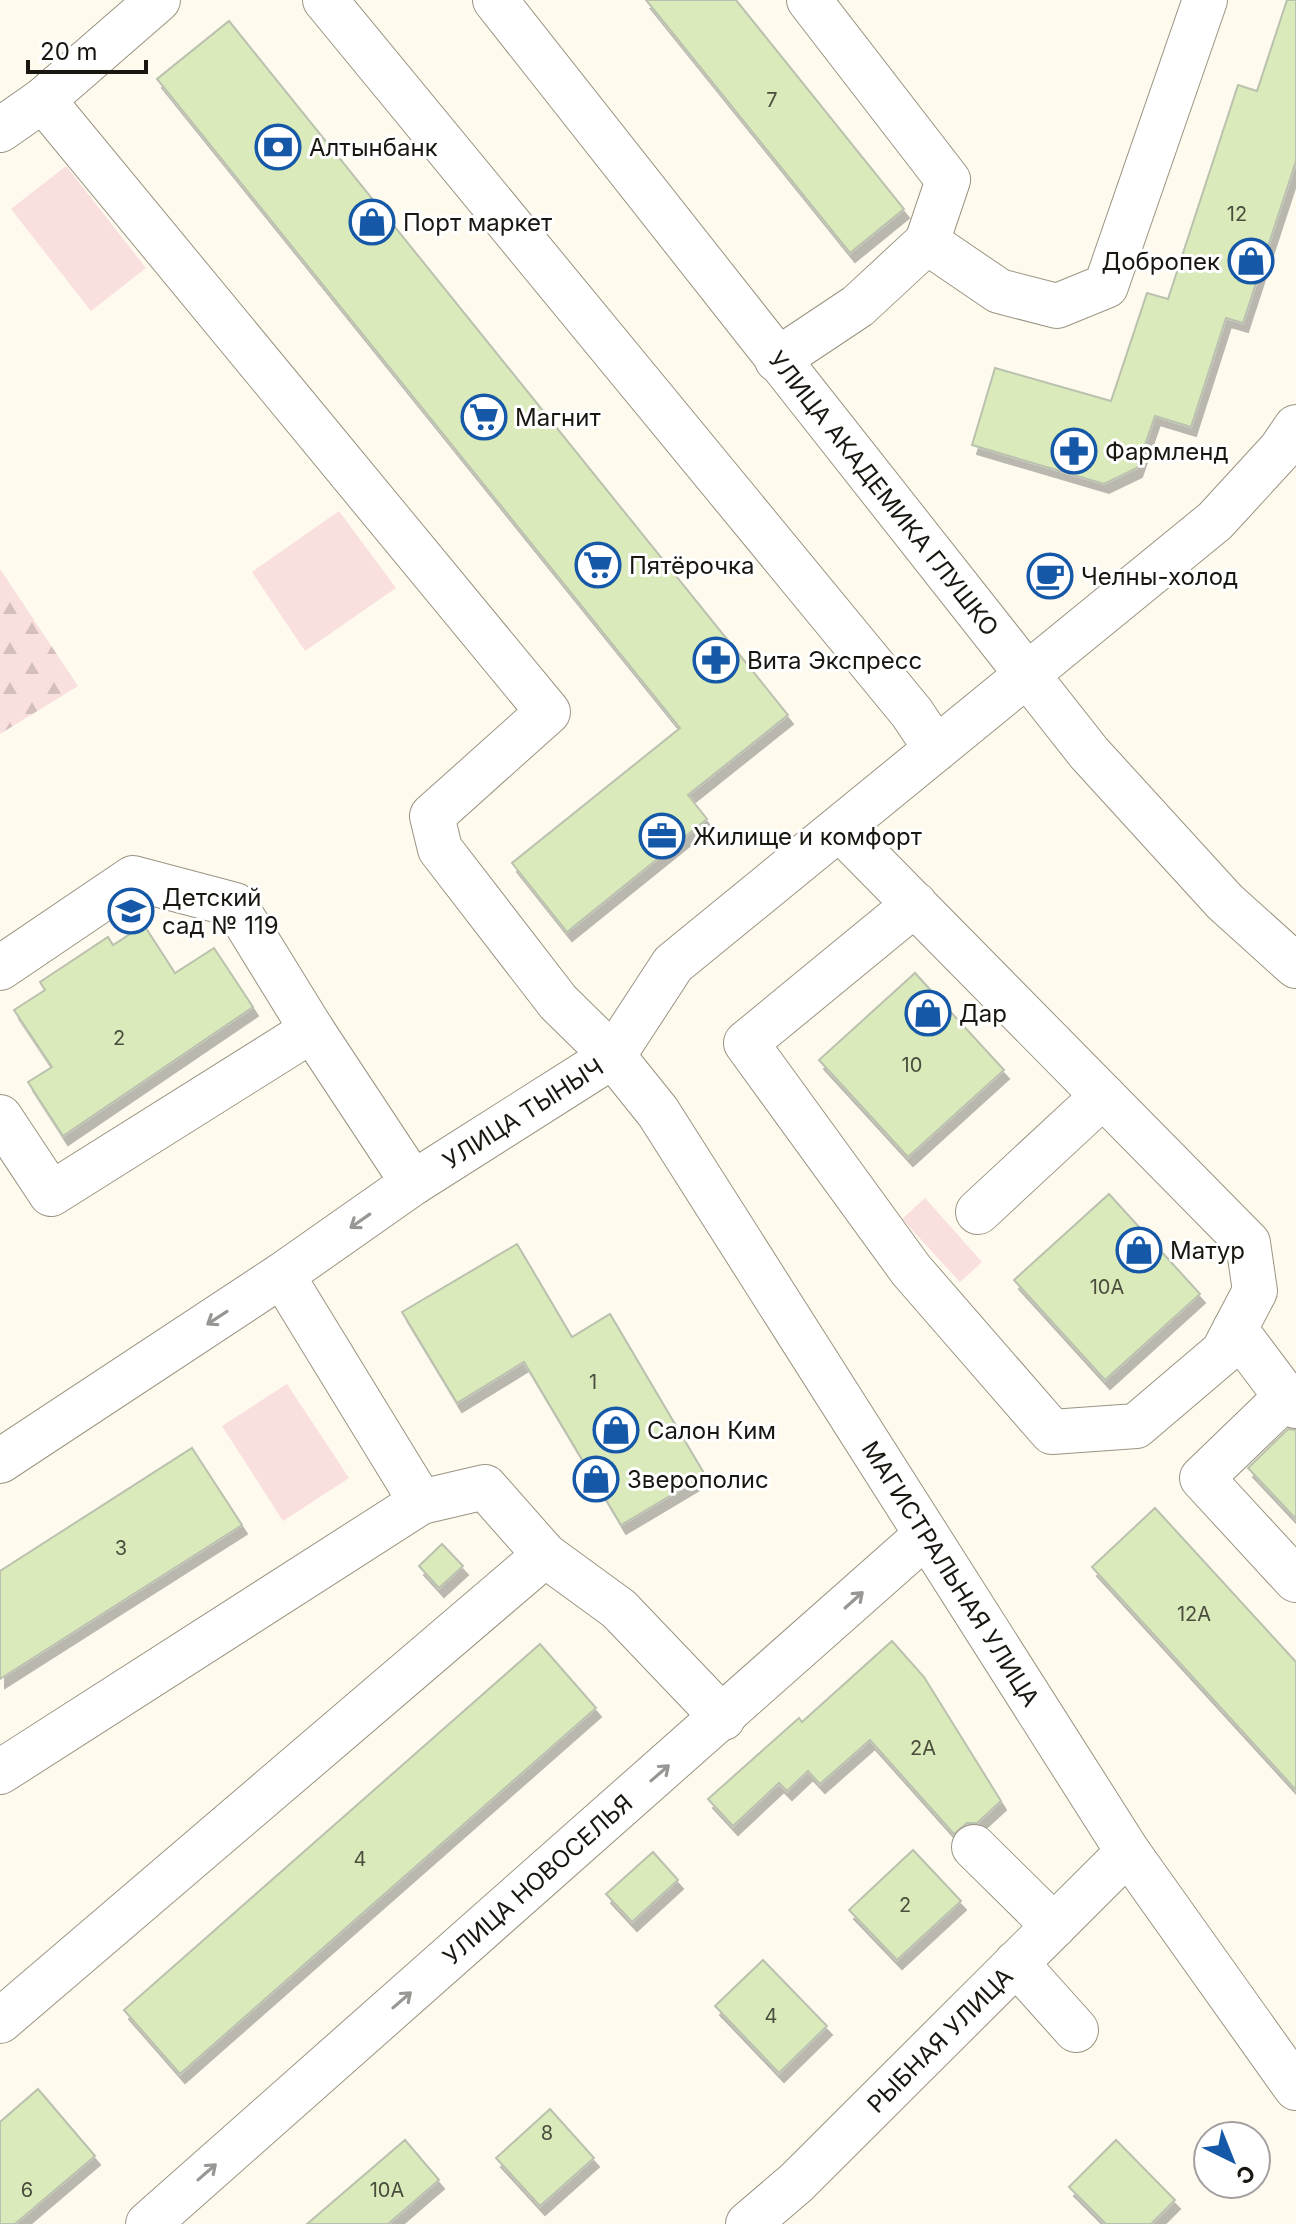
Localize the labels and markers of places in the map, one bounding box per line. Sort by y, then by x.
bank icon: Алтынбанк [254,123,302,171]
place label: Алтынбанк [309,133,438,162]
shop icon: Порт маркет [348,198,396,246]
place label: Порт маркет [403,208,552,237]
shop icon: Добропек [1227,237,1275,285]
place label: Добропек [1102,247,1220,276]
supermarket icon: Магнит [460,393,508,441]
place label: Магнит [515,403,601,432]
pharmacy icon: Фармленд [1050,427,1098,475]
place label: Фармленд [1105,437,1229,466]
supermarket icon: Пятёрочка [574,541,622,589]
place label: Пятёрочка [629,551,755,580]
cafe icon: Челны-холод [1026,552,1074,600]
place label: Челны-холод [1081,562,1238,591]
pharmacy icon: Вита Экспресс [692,636,740,684]
place label: Вита Экспресс [747,646,922,675]
office icon: Жилище и комфорт [638,812,686,860]
place label: Жилище и комфорт [693,822,922,851]
place label: Детский сад № 119 [162,883,279,940]
school or university icon: Детский сад № 119 [107,887,155,935]
shop icon: Дар [904,989,952,1037]
place label: Дар [959,999,1007,1028]
shop icon: Матур [1115,1226,1163,1274]
place label: Матур [1170,1236,1245,1265]
shop icon: Салон Ким [592,1406,640,1454]
place label: Салон Ким [647,1416,776,1445]
shop icon: Зверополис [572,1455,620,1503]
place label: Зверополис [627,1465,769,1494]

